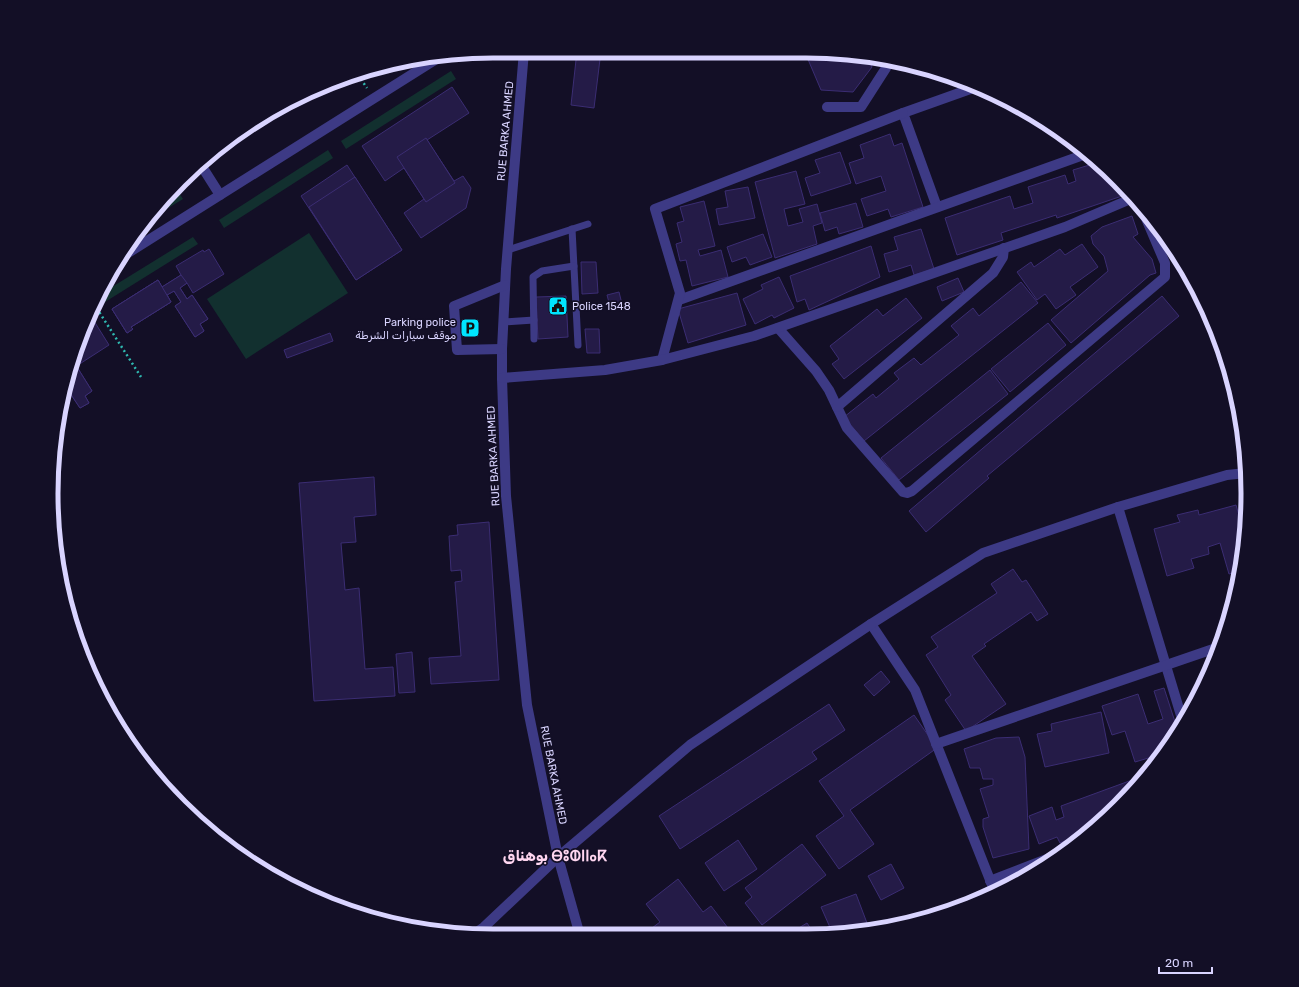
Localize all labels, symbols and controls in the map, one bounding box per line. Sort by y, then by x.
street label: RUE BARKA AHMED [495,80,516,182]
public building icon: Police 1548 [547,295,569,317]
place label: Police 1548 [572,300,631,313]
place label: Parking police موقف سيارات الشرطة [355,316,456,343]
parking icon: Parking police موقف سيارات الشرطة [459,317,481,339]
street label: RUE BARKA AHMED [484,405,503,506]
street label: RUE BARKA AHMED [538,725,569,826]
district label: بوهناق ⴱⵓⵀⵏⵏⴰⴽ [503,847,608,865]
scale bar [1159,949,1212,975]
text: 20 m [1165,956,1193,970]

